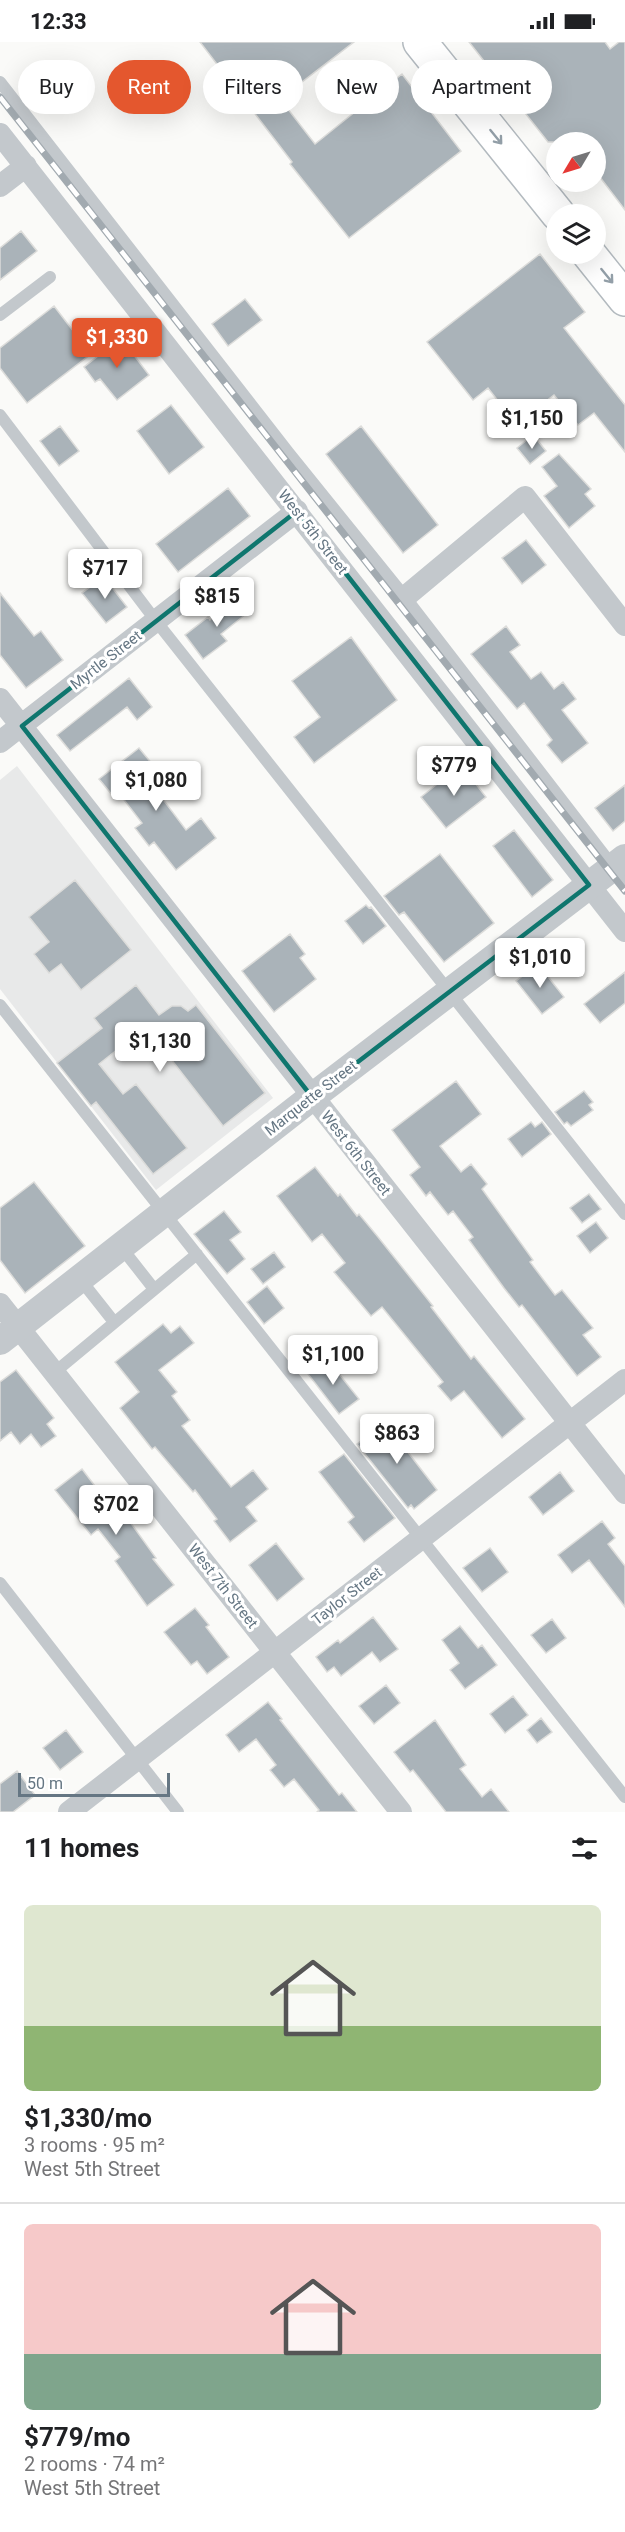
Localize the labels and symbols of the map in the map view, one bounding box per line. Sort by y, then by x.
one-way arrow [489,129,502,145]
north arrow [546,132,606,192]
one-way arrow [600,268,614,283]
pin: $1,330 [68,318,166,369]
pin: $1,150 [483,399,581,450]
street label: West 5th Street [274,486,352,578]
pin: $717 [69,549,141,600]
pin: $815 [181,577,253,628]
street label: Myrtle Street [67,627,145,693]
pin: $779 [418,746,490,797]
pin: $1,080 [107,761,205,812]
pin: $1,010 [491,938,589,989]
pin: $1,130 [111,1022,209,1073]
street label: Marquette Street [261,1056,361,1140]
street label: West 6th Street [317,1107,395,1199]
pin: $1,100 [284,1335,382,1386]
pin: $863 [361,1414,433,1465]
pin: $702 [80,1485,152,1536]
street label: West 7th Street [184,1540,262,1632]
street label: Taylor Street [308,1563,386,1629]
scale bar [18,1770,170,1798]

